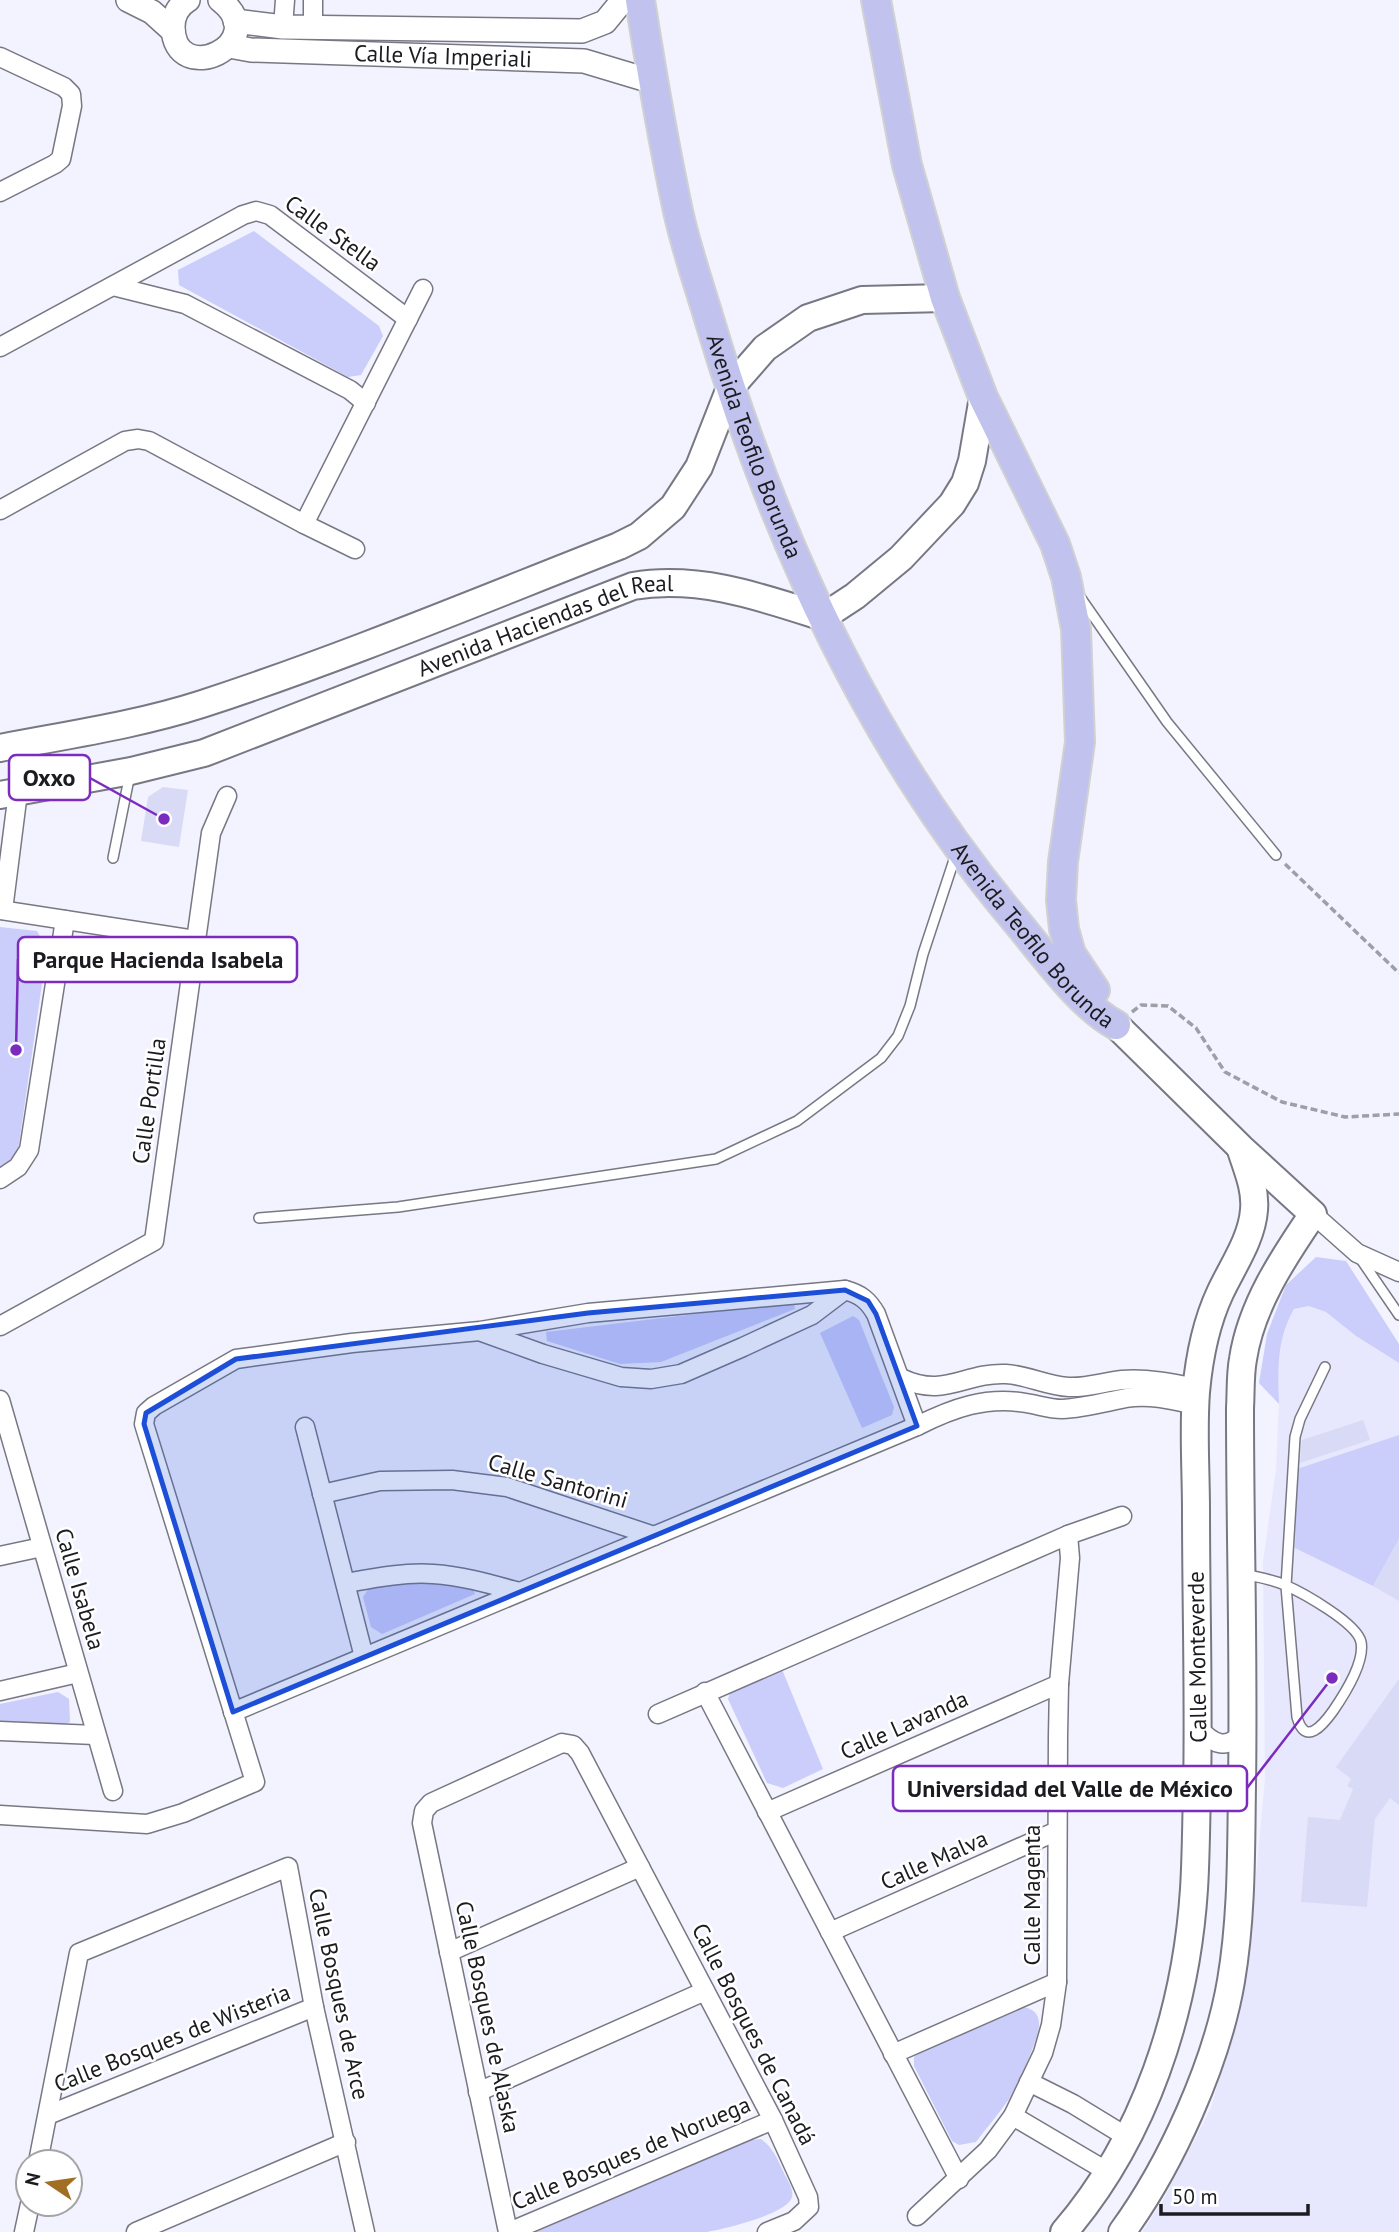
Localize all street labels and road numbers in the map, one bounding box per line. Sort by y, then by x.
street label: Calle Vía Imperiali [353,38,533,73]
street label: Calle Stella [280,188,387,277]
street label: Avenida Teofilo Borunda [701,331,809,563]
street label: Avenida Haciendas del Real [413,568,674,682]
street label: Avenida Teofilo Borunda [945,836,1120,1034]
street label: Calle Portilla [125,1036,172,1166]
street label: Calle Santorini [485,1447,631,1514]
street label: Calle Isabela [49,1525,112,1653]
street label: Calle Monteverde [1181,1571,1212,1743]
street label: Calle Lavanda [835,1683,972,1766]
street label: Calle Malva [876,1823,992,1896]
street label: Calle Magenta [1017,1825,1046,1965]
street label: Calle Bosques de Arce [303,1886,376,2102]
street label: Calle Bosques de Alaska [450,1898,527,2135]
street label: Calle Bosques de Canadá [686,1918,823,2150]
street label: Calle Bosques de Wisteria [49,1977,294,2098]
street label: Calle Bosques de Noruega [507,2089,755,2216]

